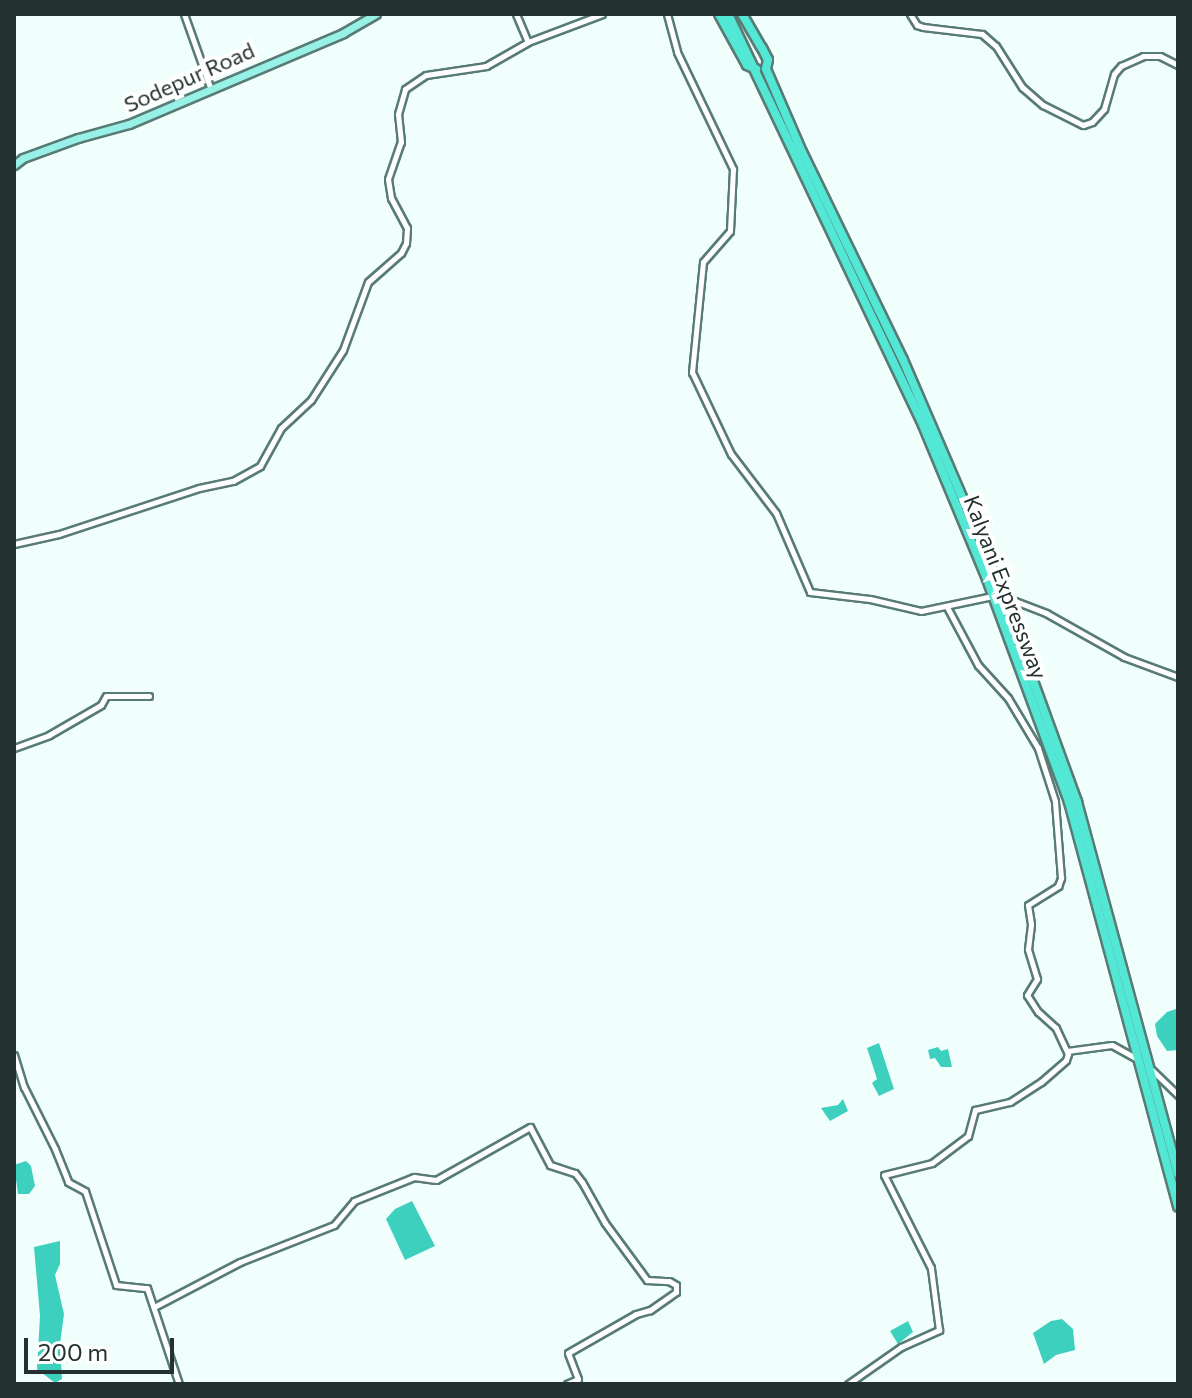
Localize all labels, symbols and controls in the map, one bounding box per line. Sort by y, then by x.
street label: Sodepur Road [120,36,258,118]
street label: Kalyani Expressway [959,491,1053,683]
scale bar [28,1322,178,1372]
text: 200 m [38,1337,108,1366]

